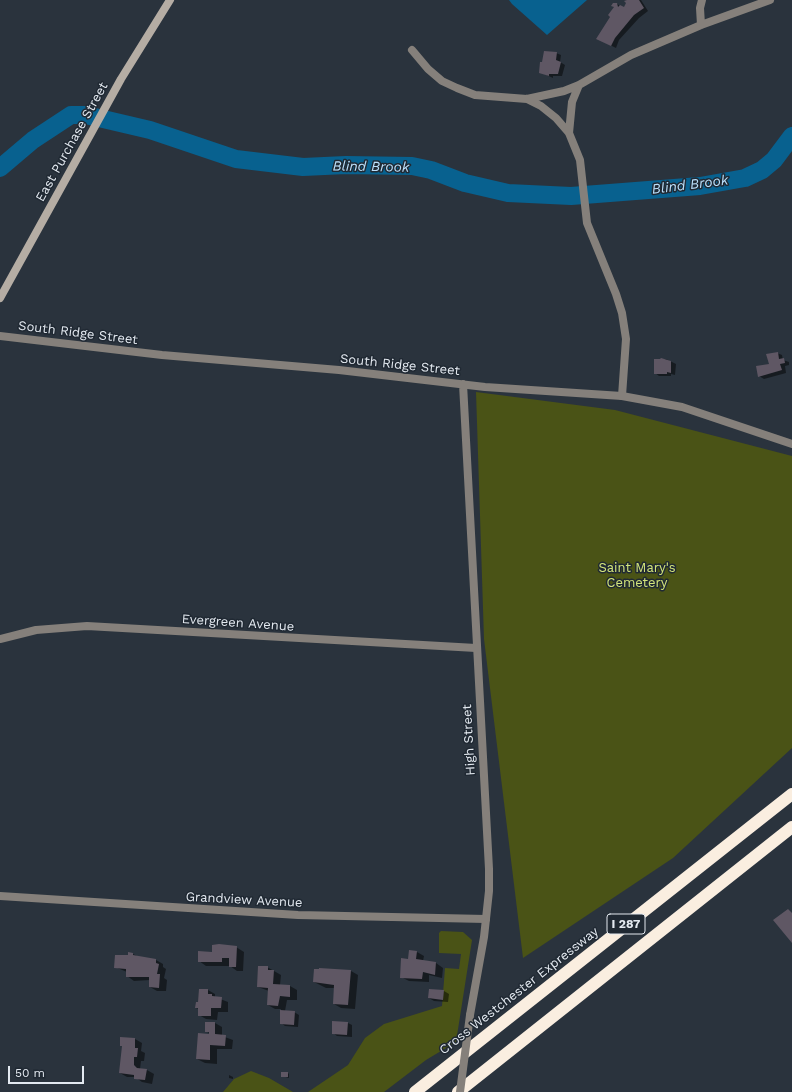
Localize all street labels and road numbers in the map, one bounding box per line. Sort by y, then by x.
street label: East Purchase Street [33,80,111,204]
street label: South Ridge Street [17,318,139,348]
street label: South Ridge Street [339,351,461,379]
street label: Evergreen Avenue [181,611,295,635]
street label: High Street [459,704,479,776]
street label: Grandview Avenue [185,889,303,911]
road number: I 287 [607,914,645,934]
street label: Cross Westchester Expressway [436,924,602,1058]

